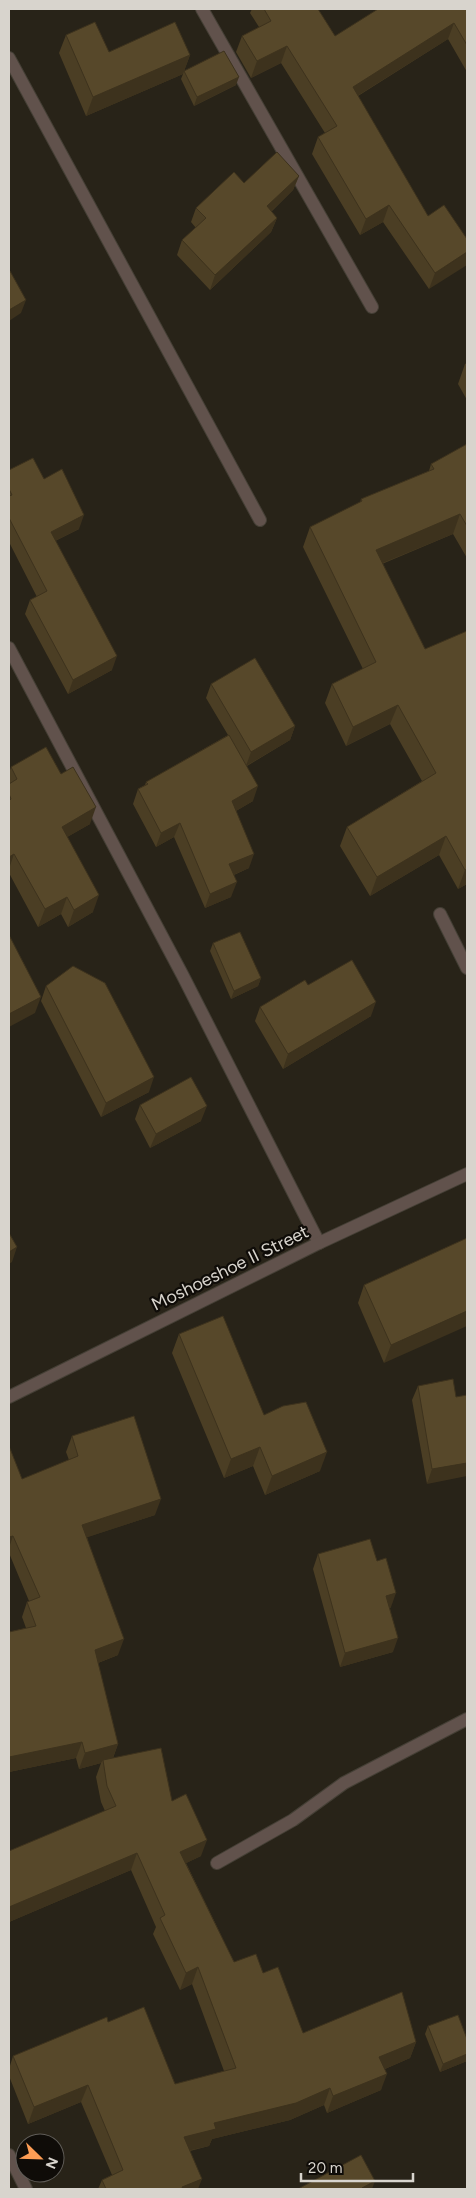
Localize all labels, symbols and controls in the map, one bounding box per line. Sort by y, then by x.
street label: Moshoeshoe II Street [148,1220,312,1316]
north arrow [15,2133,65,2183]
scale bar [301,2150,414,2182]
text: N [42,2155,61,2171]
text: 20 m [308,2159,342,2177]

